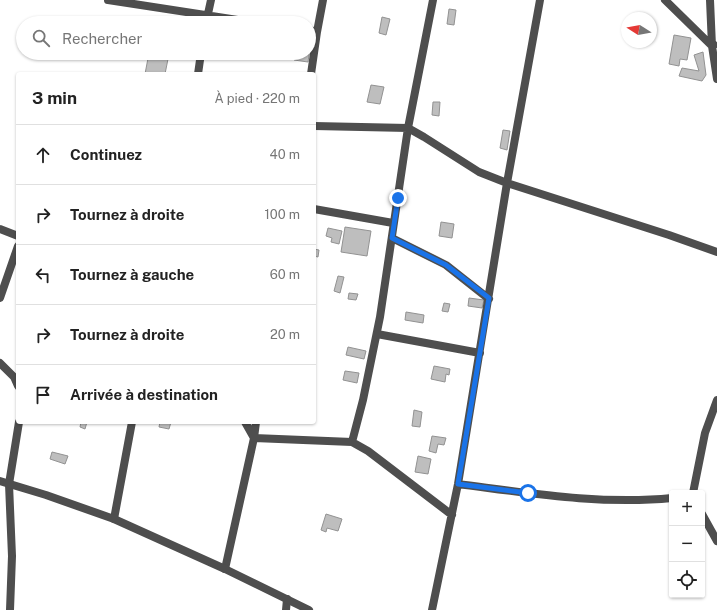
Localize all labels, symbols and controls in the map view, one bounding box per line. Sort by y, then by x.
north arrow [621,12,657,48]
search box [16,16,316,60]
icon: search [30,27,52,49]
text: Rechercher [62,30,142,47]
text: 3 min [32,88,77,108]
text: À pied · 220 m [214,91,300,106]
icon: ahead [32,144,54,166]
text: Continuez [70,146,142,163]
text: 40 m [269,147,300,162]
route end [389,189,407,207]
icon: right [32,204,54,226]
text: Tournez à droite [70,206,184,223]
text: 100 m [264,207,300,222]
icon: left [32,264,54,286]
text: Tournez à gauche [70,266,194,283]
text: 60 m [270,267,300,282]
icon: right [32,324,54,346]
text: Tournez à droite [70,326,184,343]
text: 20 m [270,327,300,342]
icon: arrive [32,384,54,406]
text: Arrivée à destination [70,386,218,403]
route start [519,484,537,502]
map controls [669,490,705,598]
button: + [669,490,705,526]
button: − [669,526,705,562]
button: locate [669,562,705,598]

